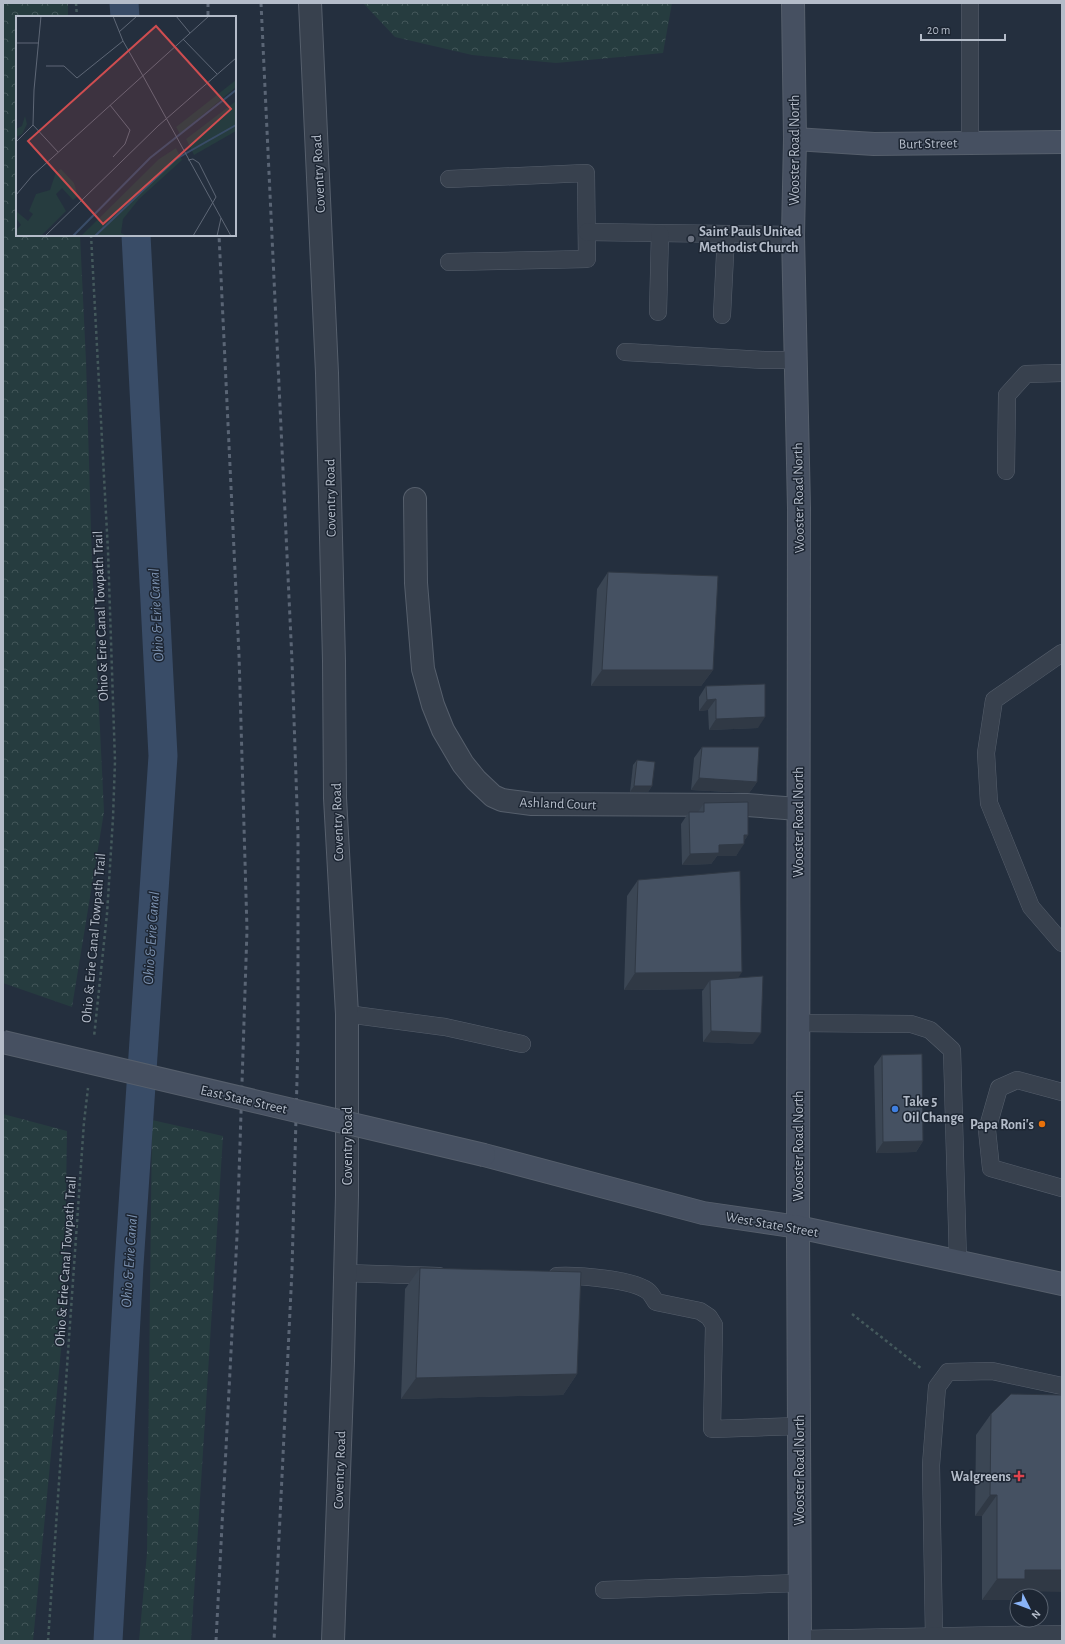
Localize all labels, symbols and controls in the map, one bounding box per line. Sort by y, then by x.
inset map [16,16,236,236]
scale bar [921,16,1005,42]
text: 20 m [927,24,950,36]
street label: Wooster Road North [788,95,802,205]
street label: Coventry Road [310,134,328,213]
street label: Burt Street [899,136,958,152]
place label: Saint Pauls United Methodist Church [699,225,802,255]
marker: Saint Pauls United Methodist Church [686,234,696,244]
street label: Wooster Road North [791,442,807,554]
street label: Coventry Road [323,459,339,537]
street label: Ohio & Erie Canal Towpath Trail [91,531,111,701]
water label: Ohio & Erie Canal [147,568,166,662]
street label: Wooster Road North [792,767,806,877]
street label: Coventry Road [330,783,346,861]
street label: Ashland Court [519,796,597,812]
street label: Ohio & Erie Canal Towpath Trail [80,853,108,1024]
water label: Ohio & Erie Canal [141,891,162,985]
street label: East State Street [199,1083,289,1117]
street label: Wooster Road North [792,1091,806,1201]
place label: Take 5 Oil Change [903,1095,964,1125]
marker: Take 5 Oil Change [890,1104,900,1114]
street label: Coventry Road [341,1107,355,1185]
place label: Papa Roni's [970,1118,1034,1132]
marker: Papa Roni's [1037,1119,1047,1129]
street label: Ohio & Erie Canal Towpath Trail [53,1176,79,1347]
street label: West State Street [724,1210,820,1240]
water label: Ohio & Erie Canal [119,1214,140,1308]
street label: Wooster Road North [793,1415,807,1525]
street label: Coventry Road [332,1431,348,1509]
place label: Walgreens [951,1470,1011,1484]
marker: Walgreens [1014,1471,1024,1481]
north arrow [1009,1588,1049,1628]
text: N [1029,1608,1043,1621]

